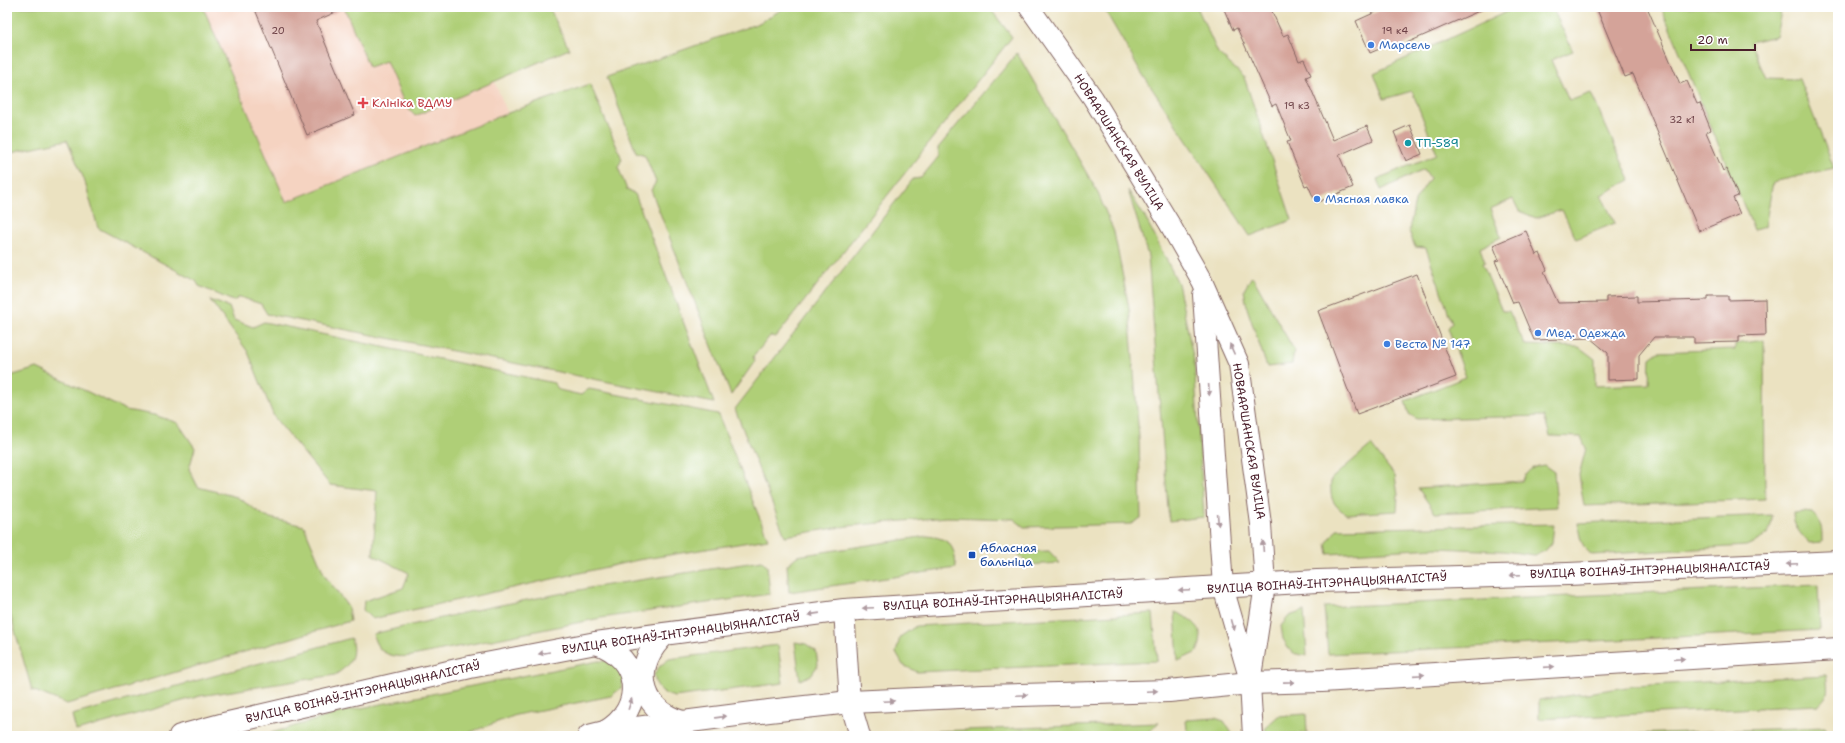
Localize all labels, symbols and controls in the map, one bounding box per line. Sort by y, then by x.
house number: 20 [271,24,285,37]
house number: 19 к4 [1382,24,1408,37]
scale bar [1691,26,1755,52]
text: 20 m [1697,32,1728,48]
place label: Марсель [1379,37,1430,53]
marker: Марсель [1366,40,1376,50]
street label: НОВААРШАНСКАЯ ВУЛІЦА [1070,71,1168,214]
place label: Клініка ВДМУ [372,95,452,111]
marker: Клініка ВДМУ [357,97,369,109]
house number: 19 к3 [1284,99,1310,112]
house number: 32 к1 [1669,113,1695,126]
place label: ТП-589 [1416,135,1459,151]
marker: ТП-589 [1403,138,1413,148]
place label: Мясная лавка [1325,191,1409,207]
marker: Мясная лавка [1312,194,1322,204]
place label: Мед. Одежда [1546,325,1626,341]
marker: Мед. Одежда [1533,328,1543,338]
place label: Веста № 147 [1395,336,1471,352]
marker: Веста № 147 [1382,339,1392,349]
one-way arrow [1229,343,1235,354]
street label: НОВААРШАНСКАЯ ВУЛІЦА [1229,362,1269,521]
one-way arrow [1206,384,1213,396]
one-way arrow [1214,514,1221,526]
place label: Абласная бальніца [980,540,1037,570]
one-way arrow [1259,540,1266,552]
marker: Абласная бальніца [967,550,977,560]
street label: ВУЛІЦА ВОІНАЎ-ІНТЭРНАЦЫЯНАЛІСТАЎ [1530,558,1770,582]
one-way arrow [1786,560,1798,567]
street label: ВУЛІЦА ВОІНАЎ-ІНТЭРНАЦЫЯНАЛІСТАЎ [1207,569,1447,597]
one-way arrow [1509,572,1521,579]
street label: ВУЛІЦА ВОІНАЎ-ІНТЭРНАЦЫЯНАЛІСТАЎ [883,586,1123,614]
one-way arrow [1178,586,1191,593]
one-way arrow [862,605,874,612]
street label: ВУЛІЦА ВОІНАЎ-ІНТЭРНАЦЫЯНАЛІСТАЎ [561,608,801,658]
one-way arrow [808,611,820,617]
one-way arrow [1230,619,1236,631]
one-way arrow [538,650,550,656]
one-way arrow [1673,655,1685,662]
street label: ВУЛІЦА ВОІНАЎ-ІНТЭРНАЦЫЯНАЛІСТАЎ [244,657,482,727]
one-way arrow [1543,663,1555,670]
one-way arrow [1413,672,1426,678]
one-way arrow [1283,679,1296,685]
one-way arrow [1146,688,1158,695]
one-way arrow [1016,692,1029,698]
one-way arrow [883,697,895,704]
one-way arrow [627,698,633,710]
one-way arrow [715,714,727,720]

